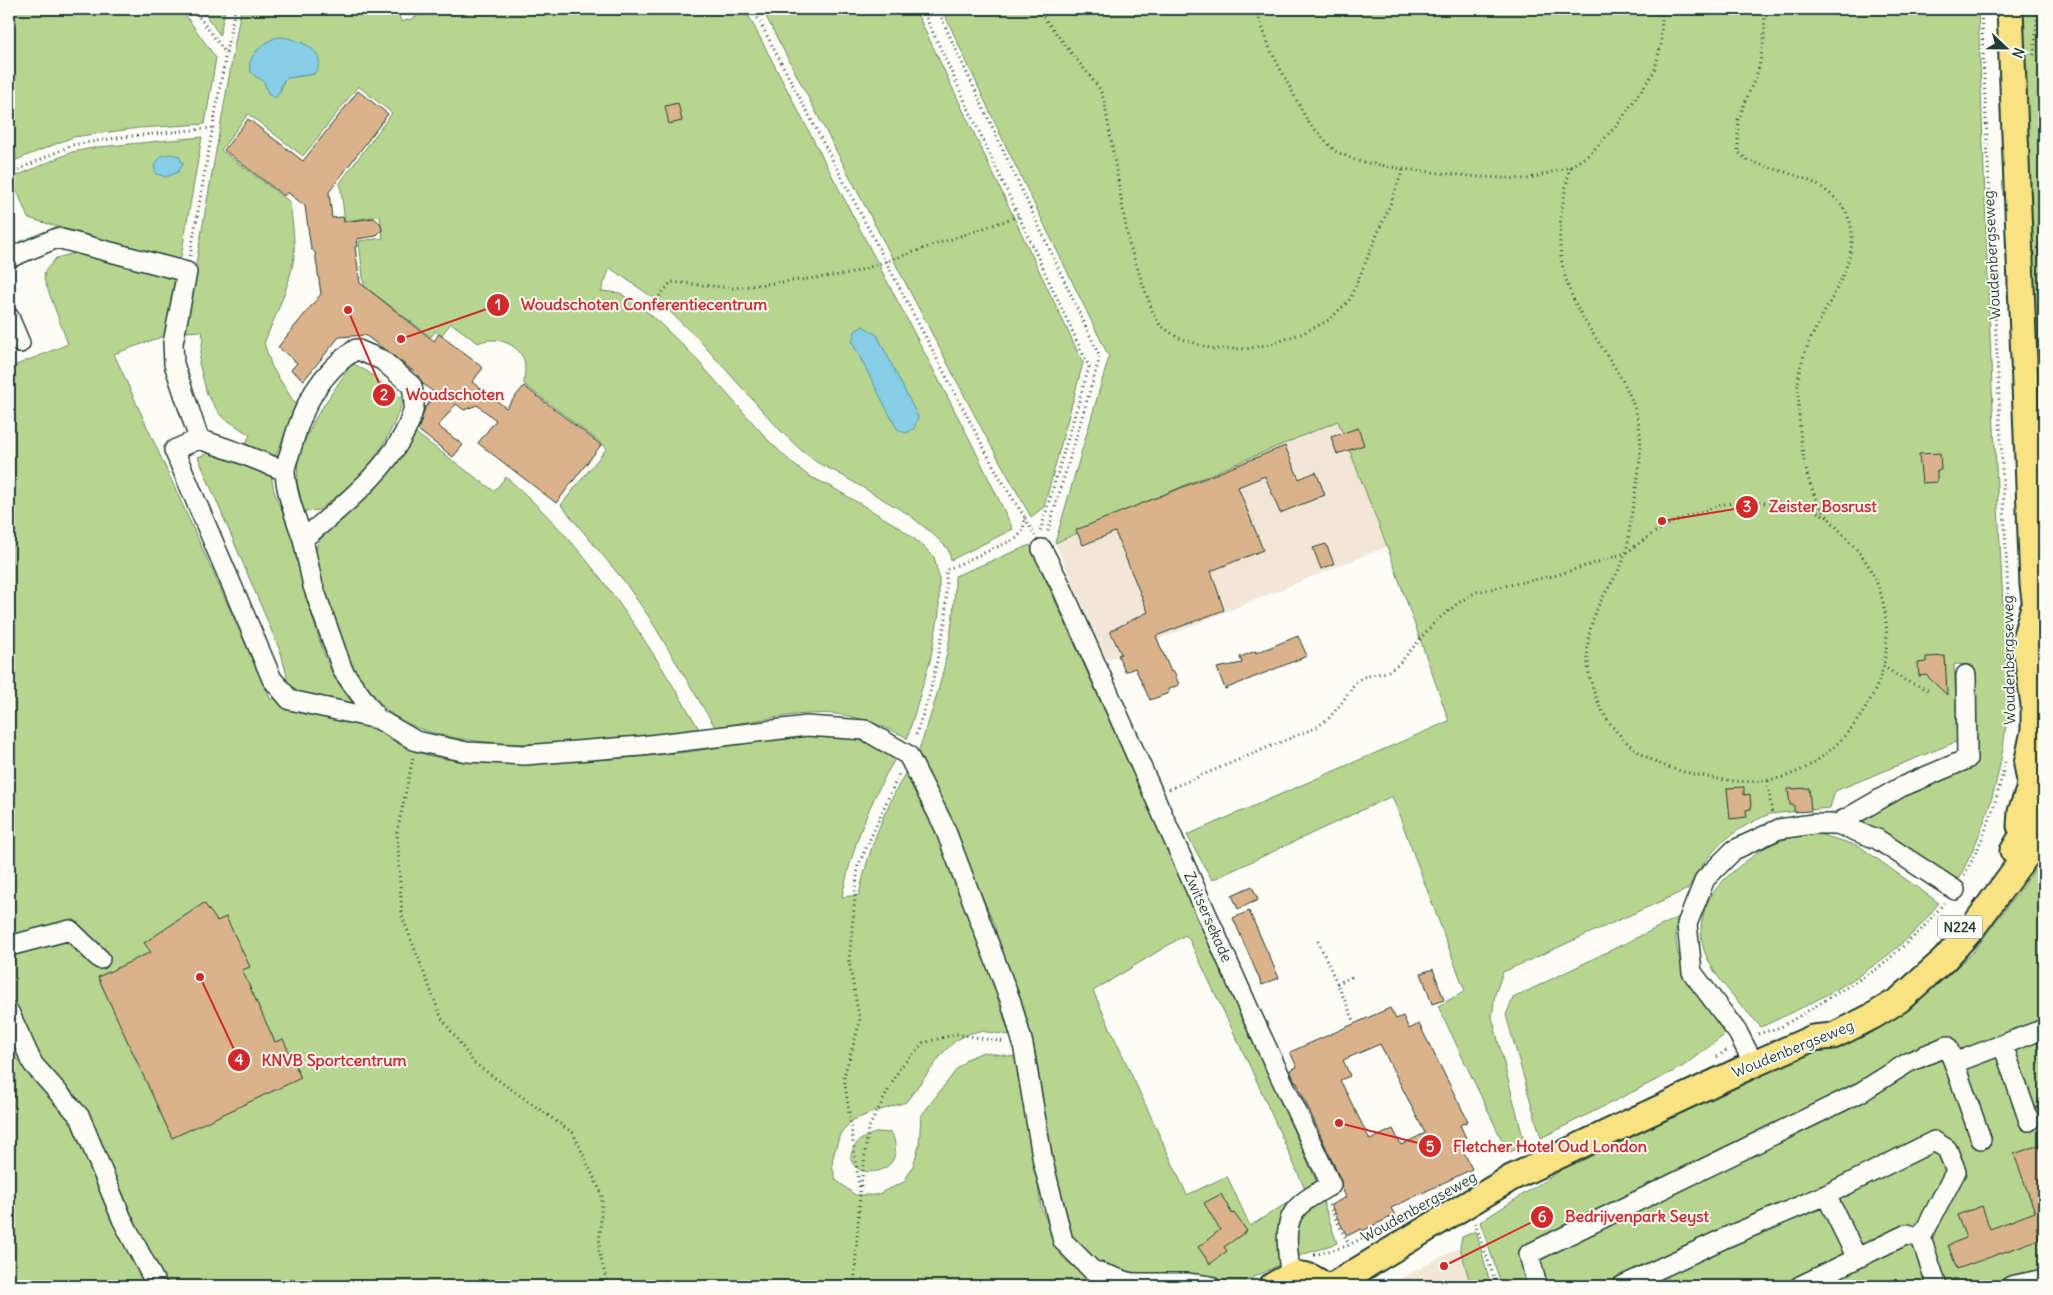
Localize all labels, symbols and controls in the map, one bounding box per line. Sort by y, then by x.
north arrow [1980,22,2030,72]
text: N [2008,45,2028,61]
street label: Woudenbergseweg [1979,190,2004,320]
callout: Woudschoten Conferentiecentrum [486,289,777,320]
text: Woudschoten Conferentiecentrum [521,294,767,314]
text: 1 [495,295,501,314]
callout: Woudschoten [371,379,515,410]
text: Woudschoten [406,384,504,404]
text: 2 [380,385,388,404]
callout: Zeister Bosrust [1734,491,1887,522]
text: Zeister Bosrust [1769,496,1877,516]
text: 3 [1743,497,1751,516]
street label: Woudenbergseweg [1998,595,2019,725]
street label: Zwitsersekade [1180,869,1237,965]
road number: N224 [1938,916,1982,939]
street label: Woudenbergseweg [1729,1015,1856,1082]
callout: KNVB Sportcentrum [227,1045,417,1076]
text: 4 [235,1050,244,1069]
text: KNVB Sportcentrum [261,1050,407,1071]
callout: Fletcher Hotel Oud London [1418,1131,1657,1162]
text: Fletcher Hotel Oud London [1453,1136,1647,1156]
text: 5 [1426,1137,1435,1156]
street label: Woudenbergseweg [1357,1167,1480,1246]
callout: Bedrijvenpark Seyst [1530,1201,1719,1232]
text: Bedrijvenpark Seyst [1565,1206,1710,1227]
text: 6 [1538,1207,1547,1226]

